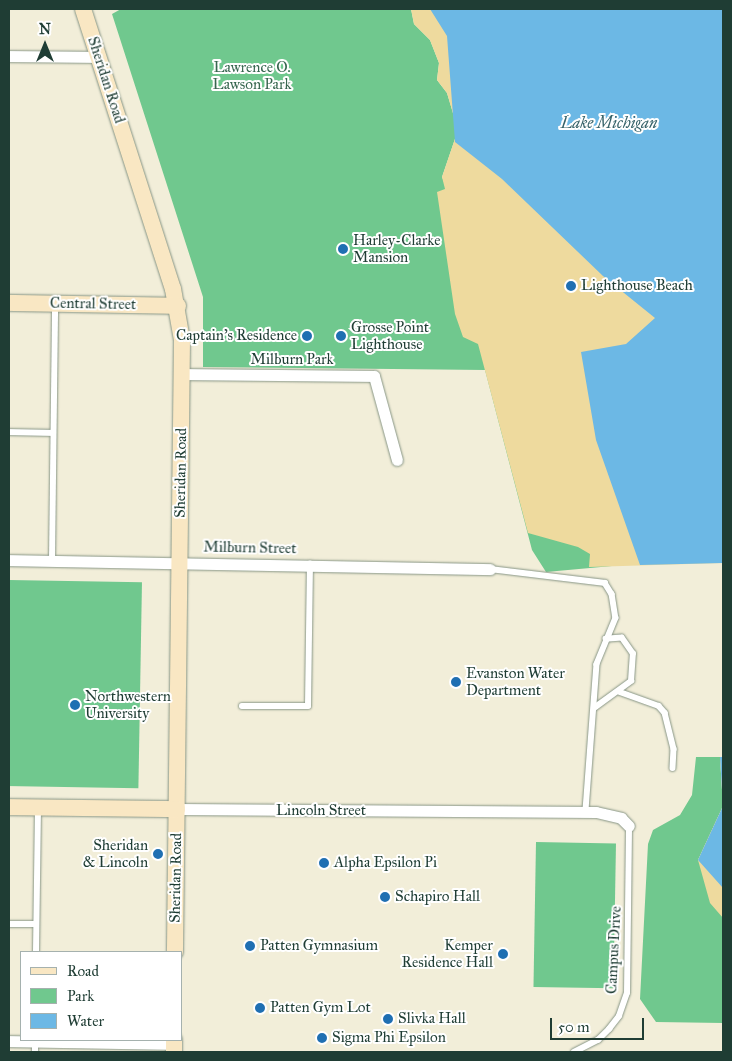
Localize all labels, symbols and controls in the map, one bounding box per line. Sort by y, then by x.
north arrow [20,20,70,70]
text: N [39,21,51,38]
street label: Sheridan Road [84,34,128,126]
park label: Lawrence O. Lawson Park [213,58,291,93]
water label: Lake Michigan [561,113,657,133]
place label: Harley-Clarke Mansion [353,231,440,266]
marker: Harley-Clarke Mansion [337,243,349,255]
place label: Lighthouse Beach [581,277,693,295]
marker: Lighthouse Beach [565,280,577,292]
street label: Central Street [50,294,136,314]
place label: Grosse Point Lighthouse [351,318,429,353]
place label: Captain's Residence [176,327,297,345]
marker: Captain's Residence [301,330,313,342]
marker: Grosse Point Lighthouse [335,330,347,342]
street label: Milburn Park [251,351,333,369]
street label: Sheridan Road [171,428,191,518]
street label: Milburn Street [203,538,297,558]
place label: Evanston Water Department [466,664,565,699]
marker: Evanston Water Department [450,676,462,688]
place label: Northwestern University [85,687,171,722]
marker: Northwestern University [69,699,81,711]
street label: Lincoln Street [276,802,366,820]
street label: Sheridan Road [166,833,186,923]
place label: Sheridan & Lincoln [83,836,148,871]
marker: Sheridan & Lincoln [152,848,164,860]
place label: Alpha Epsilon Pi [334,854,437,872]
marker: Alpha Epsilon Pi [318,857,330,869]
place label: Schapiro Hall [395,888,480,906]
marker: Schapiro Hall [379,891,391,903]
street label: Campus Drive [603,906,625,994]
place label: Kemper Residence Hall [402,936,493,971]
place label: Patten Gymnasium [260,937,378,955]
marker: Patten Gymnasium [244,940,256,952]
marker: Kemper Residence Hall [497,948,509,960]
legend [20,951,182,1041]
text: Road [67,962,99,980]
text: Park [67,987,94,1005]
place label: Patten Gym Lot [270,999,371,1017]
marker: Patten Gym Lot [254,1002,266,1014]
scale bar [552,1008,646,1040]
place label: Slivka Hall [398,1010,466,1028]
text: Water [67,1012,104,1030]
marker: Slivka Hall [382,1013,394,1025]
text: 50 m [558,1018,590,1036]
place label: Sigma Phi Epsilon [332,1029,446,1047]
marker: Sigma Phi Epsilon [316,1032,328,1044]

